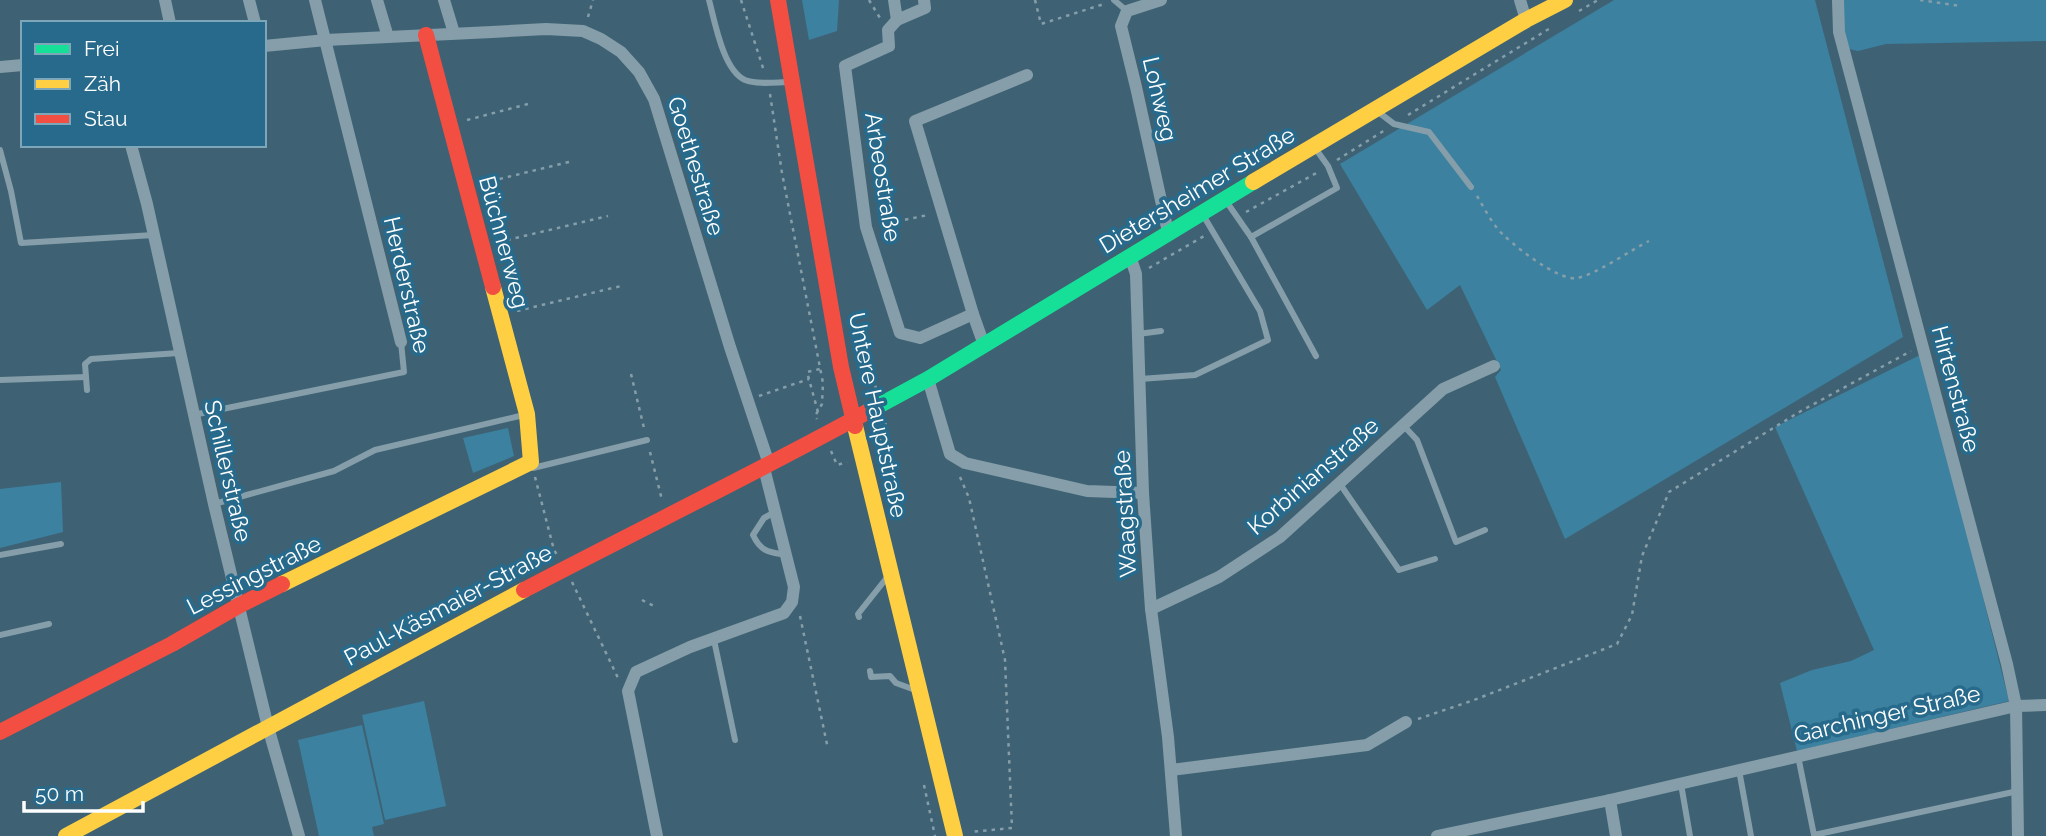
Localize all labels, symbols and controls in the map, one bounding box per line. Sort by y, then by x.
legend [21,21,266,147]
text: Frei [84,36,120,61]
street label: Lohweg [1138,54,1183,144]
text: Zäh [84,71,121,96]
street label: Goethestraße [663,93,730,239]
text: Stau [84,106,128,131]
street label: Arbeostraße [860,110,907,244]
street label: Dietersheimer Straße [1094,121,1299,259]
street label: Büchnerweg [474,173,535,311]
street label: Herderstraße [379,214,436,356]
street label: Untere Hauptstraße [844,310,913,520]
street label: Hirtenstraße [1927,323,1986,455]
street label: Schillerstraße [199,397,258,544]
street label: Korbinianstraße [1242,411,1384,540]
street label: Waagstraße [1108,450,1141,578]
street label: Lessingstraße [182,529,325,620]
street label: Paul-Käsmaier-Straße [339,538,556,671]
street label: Garchinger Straße [1791,679,1983,748]
scale bar [24,770,144,814]
text: 50 m [35,781,84,806]

